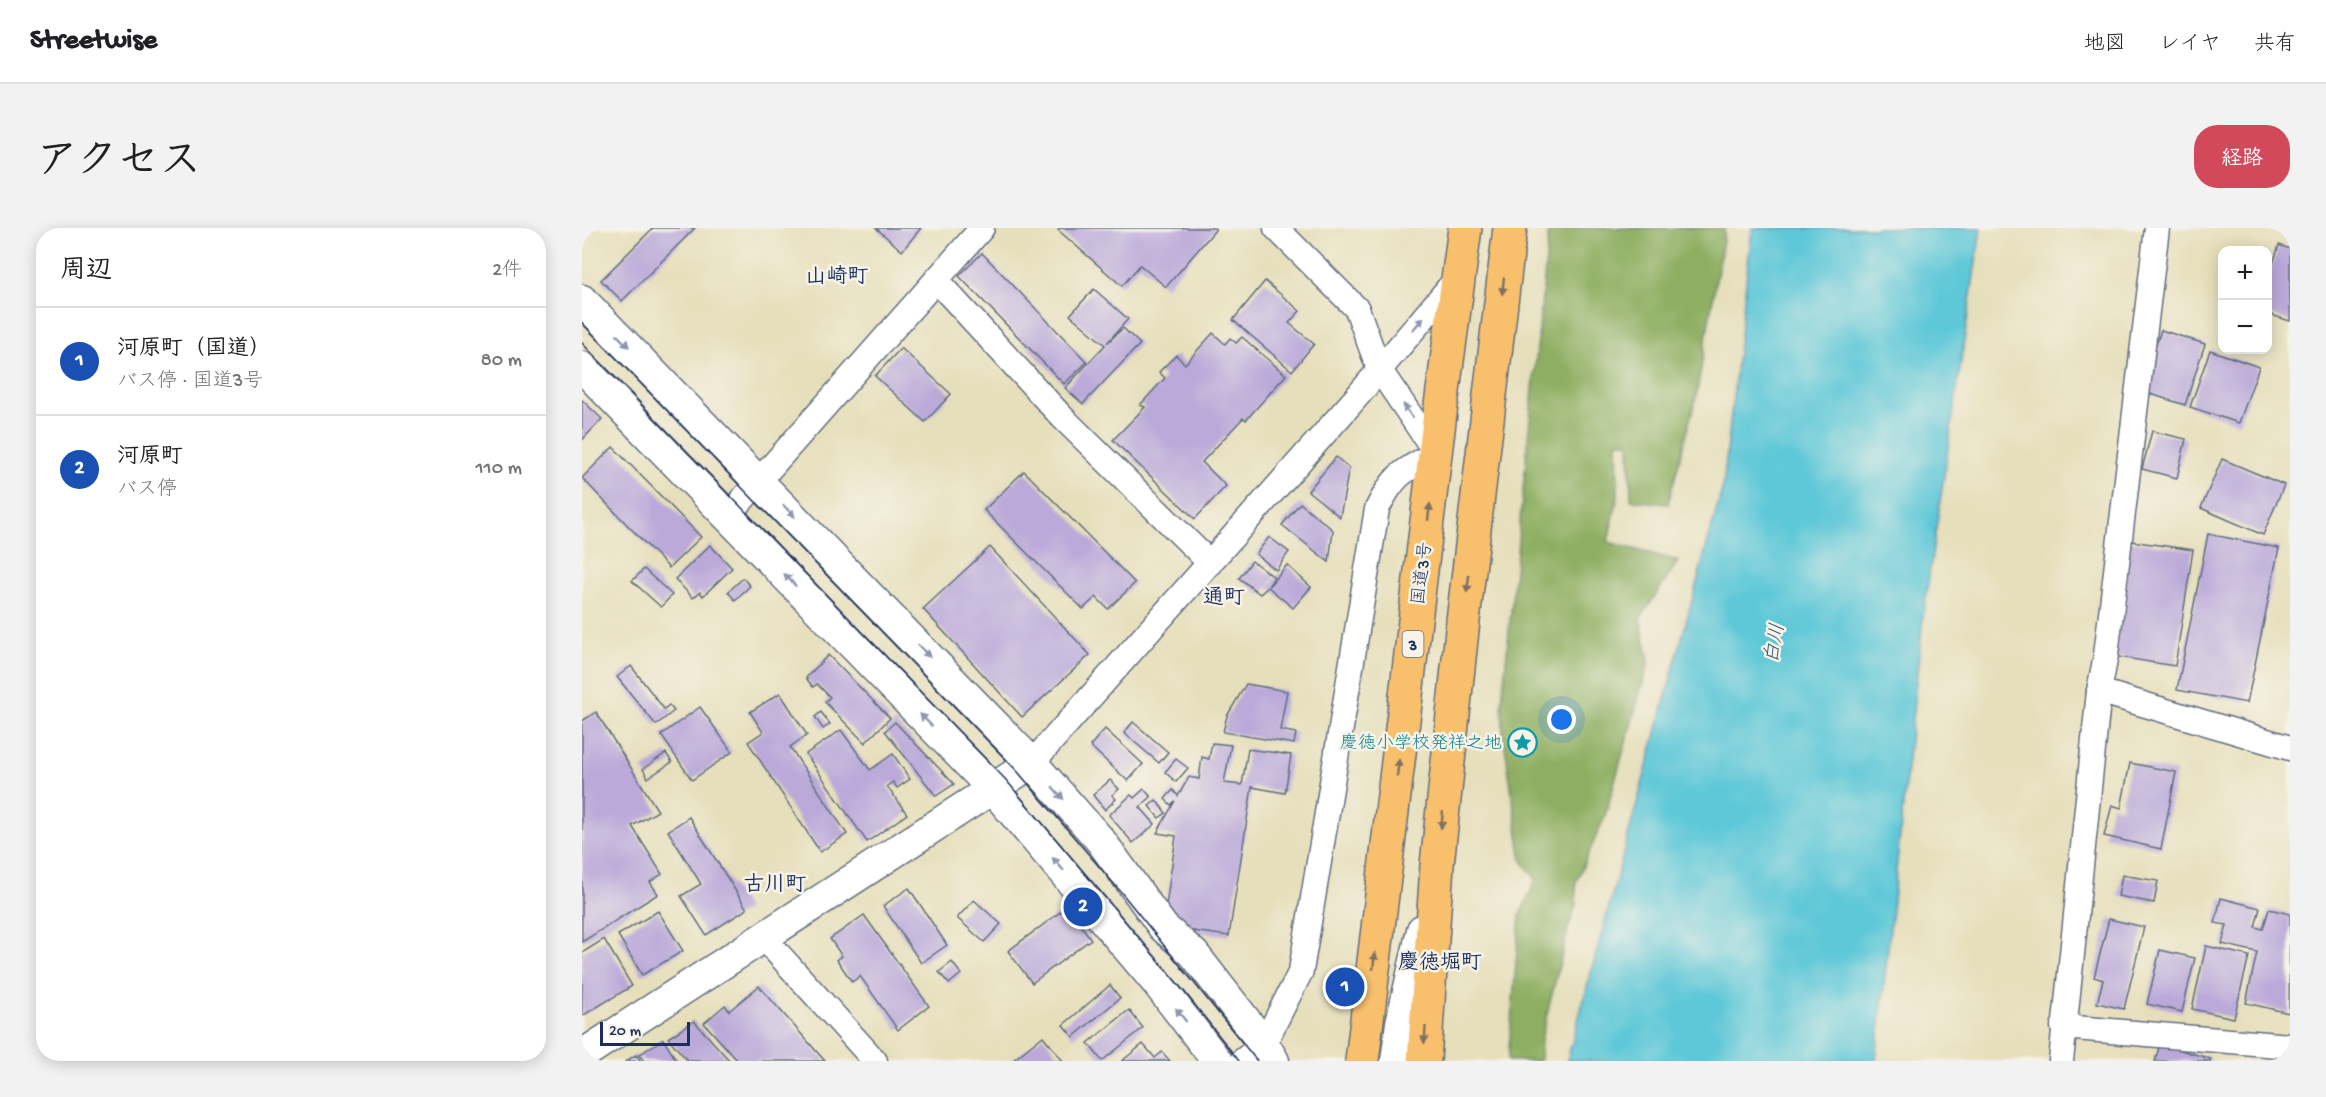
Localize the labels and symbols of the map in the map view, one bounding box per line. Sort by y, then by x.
district label: 山崎町 [806,264,869,291]
one-way arrow [1498,277,1508,296]
one-way arrow [1411,317,1424,332]
one-way arrow [616,334,630,348]
one-way arrow [1402,402,1413,419]
one-way arrow [1424,502,1433,521]
one-way arrow [781,504,795,518]
street label: 国道3号 [1408,540,1438,606]
one-way arrow [784,574,798,588]
one-way arrow [1463,574,1472,593]
district label: 通町 [1203,586,1245,612]
water label: 白川 [1761,622,1791,665]
road number: 3 [1402,631,1424,657]
one-way arrow [917,644,931,659]
your location [1547,705,1576,734]
one-way arrow [920,714,934,728]
place icon: 慶徳小学校発祥之地 [1507,726,1539,758]
place label: 慶徳小学校発祥之地 [1340,733,1502,755]
one-way arrow [1393,758,1403,777]
one-way arrow [1051,785,1064,800]
one-way arrow [1437,810,1447,829]
one-way arrow [1051,856,1064,872]
district label: 古川町 [744,873,807,899]
pin: 2 [1064,884,1102,930]
district label: 慶徳堀町 [1398,950,1482,977]
one-way arrow [1370,952,1379,971]
pin: 1 [1326,964,1365,1010]
one-way arrow [1175,1007,1188,1023]
scale bar [600,1019,690,1046]
one-way arrow [1420,1025,1429,1044]

